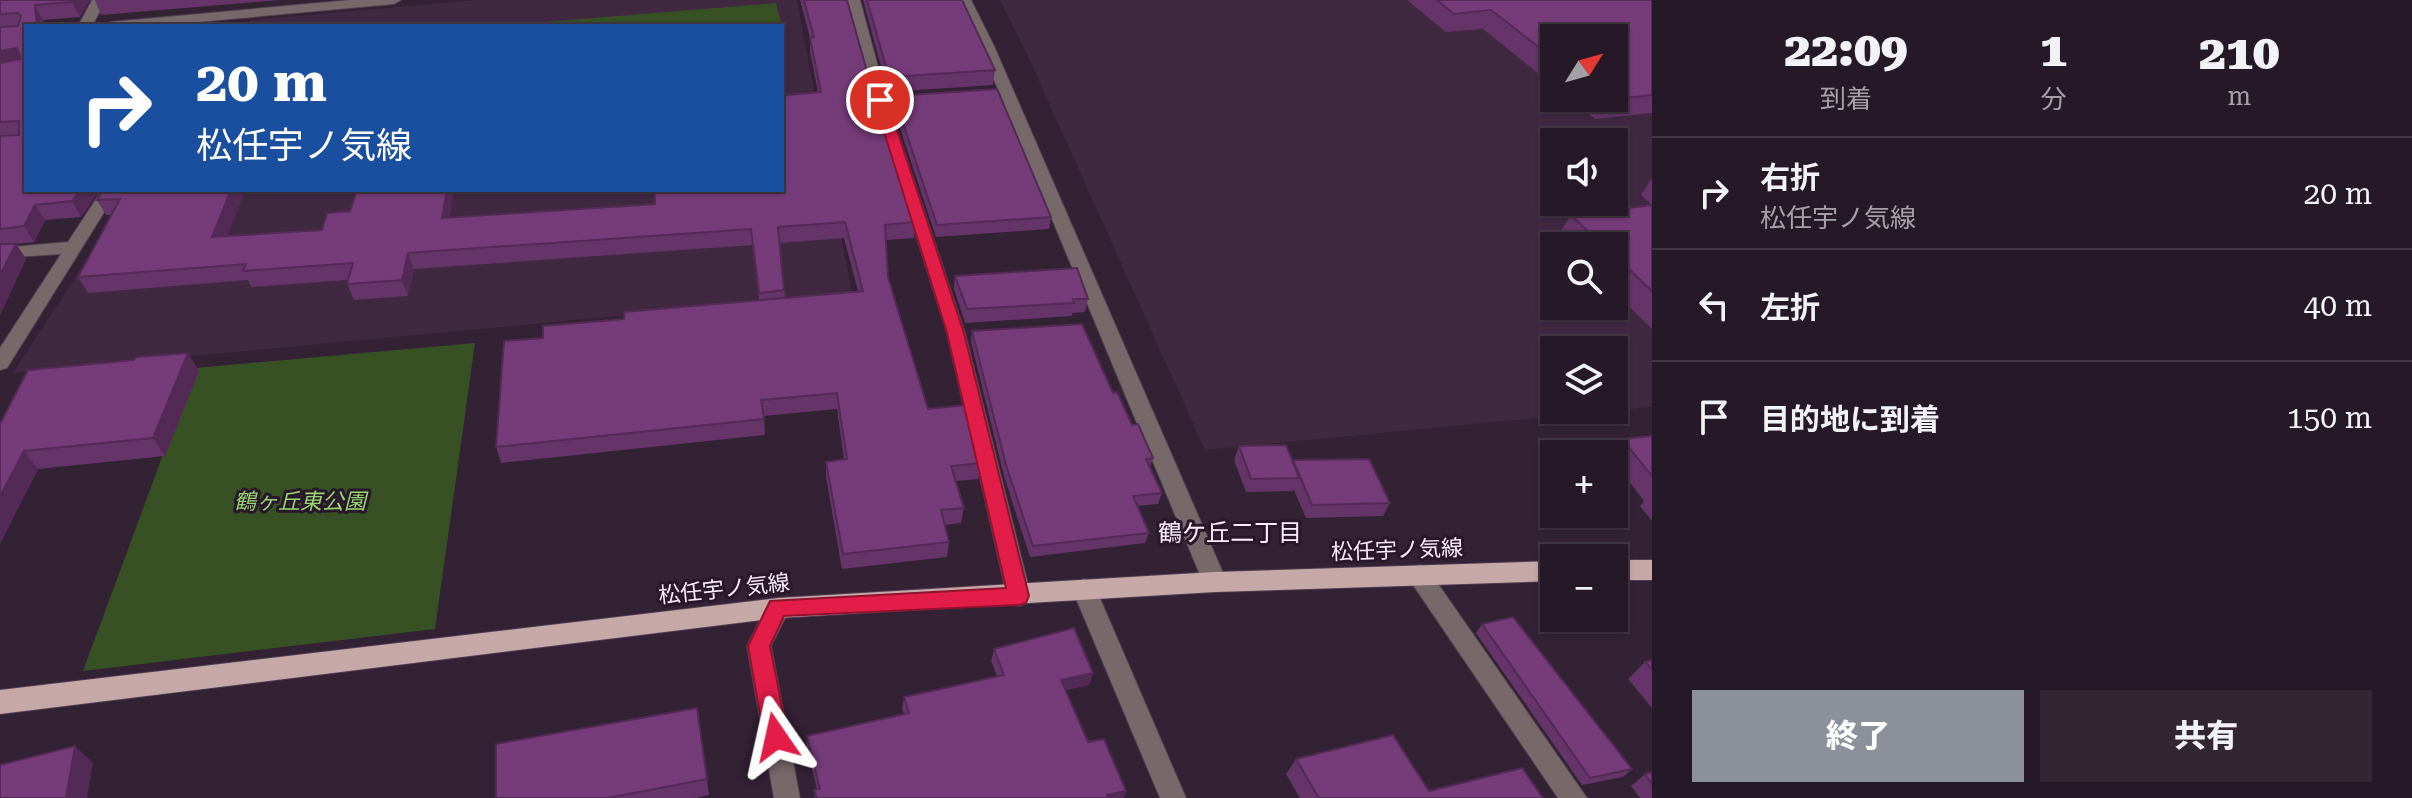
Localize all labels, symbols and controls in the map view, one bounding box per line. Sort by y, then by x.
text: 22:09 [1784,22,1908,78]
text: 1 [2040,22,2067,78]
north arrow [1540,24,1628,112]
map controls [1540,24,1628,632]
text: 210 [2199,25,2280,81]
text: 20 m [196,49,327,115]
icon: right [64,56,168,160]
pin [846,66,914,134]
icon: arrive [858,78,902,122]
text: m [2228,81,2251,111]
text: 到着 [1820,84,1872,114]
text: 分 [2040,84,2066,114]
text: 松任宇ノ気線 [196,125,412,167]
button: sound [1540,128,1628,216]
text: 右折 [1760,160,1820,195]
icon: right [1692,171,1736,215]
text: 20 m [2303,176,2372,211]
text: 松任宇ノ気線 [1760,203,1916,233]
button: search [1540,232,1628,320]
icon: left [1692,283,1736,327]
text: 40 m [2303,288,2372,323]
text: 左折 [1760,290,1820,325]
button: layers [1540,336,1628,424]
icon: arrive [1692,395,1736,439]
text: 150 m [2287,400,2372,435]
text: 目的地に到着 [1760,402,1940,437]
button: + [1540,440,1628,528]
park label: 鶴ヶ丘東公園 [234,489,369,514]
district label: 鶴ケ丘二丁目 [1158,519,1302,547]
street label: 松任宇ノ気線 [1331,535,1463,565]
button: − [1540,544,1628,632]
street label: 松任宇ノ気線 [657,570,791,608]
button: 終了 [1692,690,2024,782]
button: 共有 [2040,690,2372,782]
position arrow [734,695,818,779]

